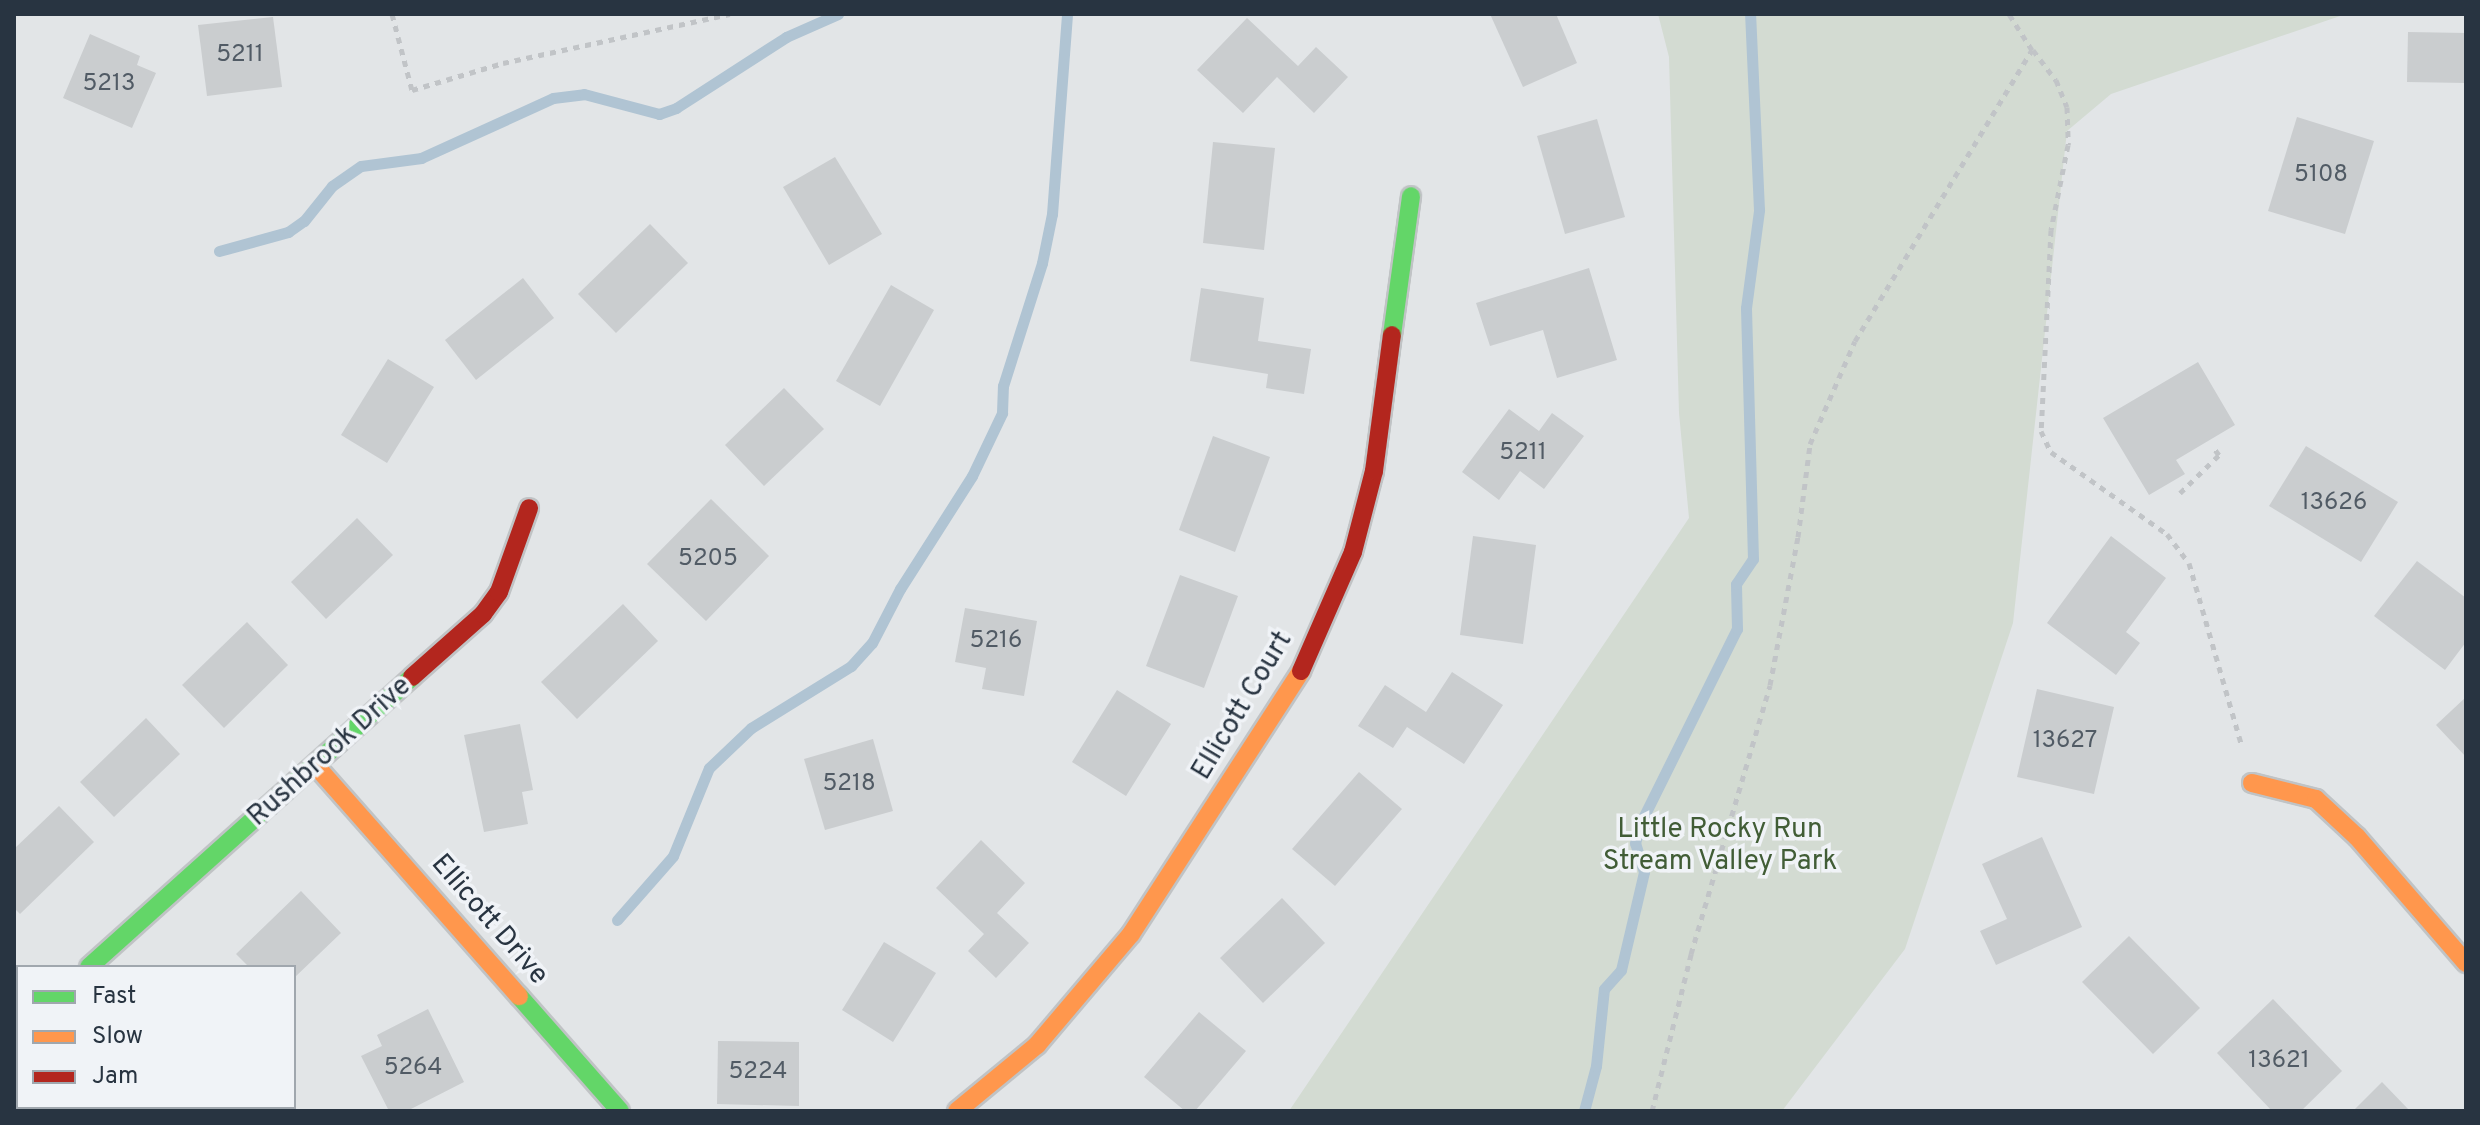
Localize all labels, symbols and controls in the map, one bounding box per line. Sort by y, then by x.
house number: 5211 [216,42,264,70]
house number: 5213 [83,71,135,99]
house number: 5108 [2294,162,2348,190]
house number: 5211 [1499,440,1547,468]
house number: 13626 [2301,490,2367,518]
house number: 5205 [678,546,738,574]
street label: Ellicott Court [1186,626,1300,786]
house number: 5216 [970,628,1022,656]
street label: Rushbrook Drive [241,670,419,834]
house number: 13627 [2033,728,2097,756]
house number: 5218 [822,771,876,799]
park label: Little Rocky Run Stream Valley Park [1602,813,1838,879]
street label: Ellicott Drive [423,848,555,992]
legend [16,965,296,1109]
text: Fast [92,982,136,1012]
text: Slow [92,1022,143,1052]
house number: 13621 [2248,1048,2310,1076]
house number: 5264 [384,1055,442,1083]
house number: 5224 [729,1059,787,1087]
text: Jam [92,1062,138,1092]

